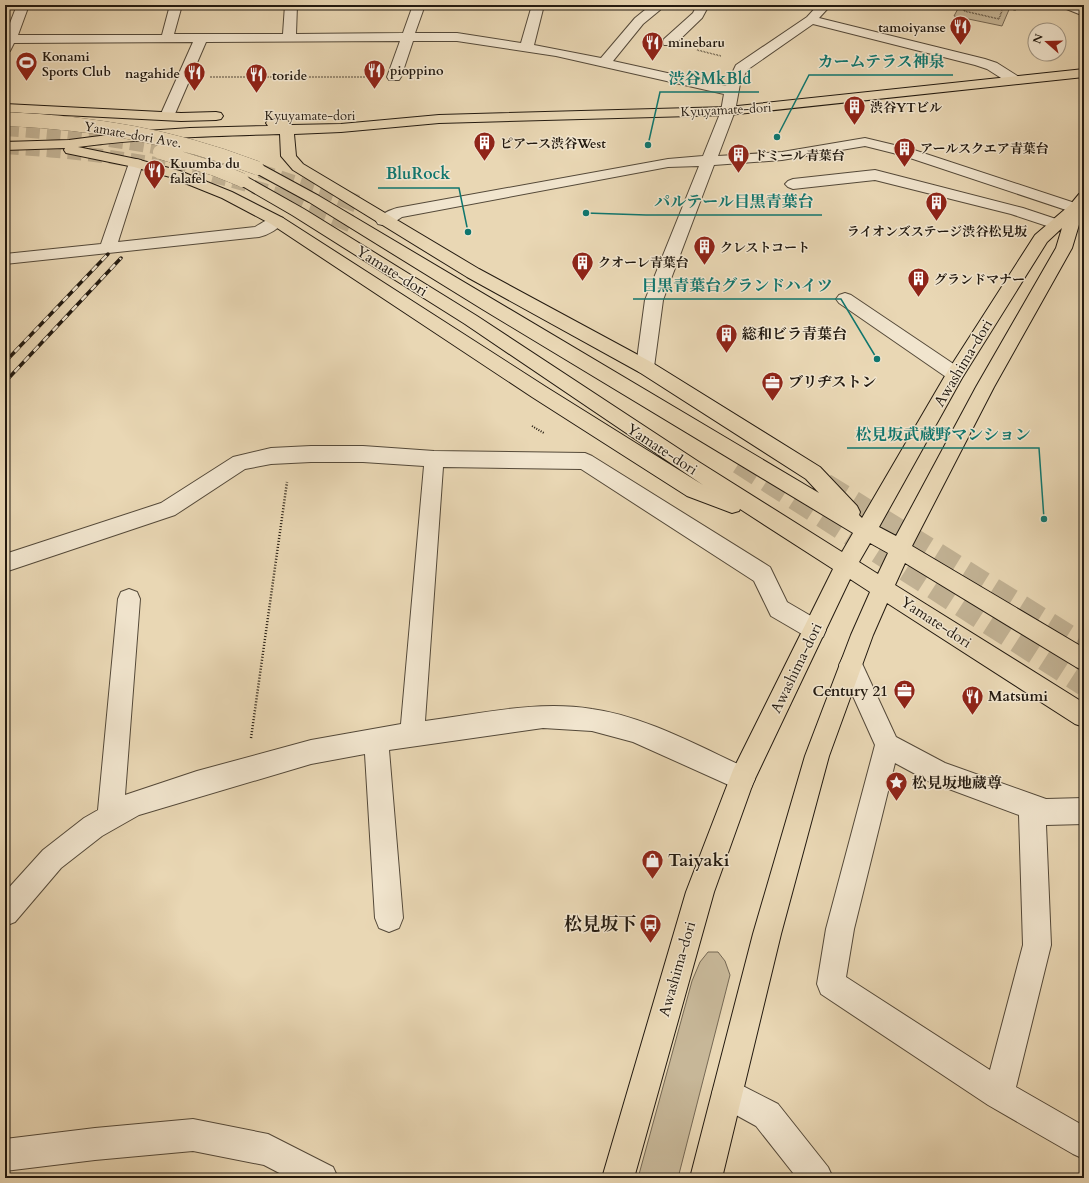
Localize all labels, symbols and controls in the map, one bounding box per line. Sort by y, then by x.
restaurant icon: tamoiyanse [948,14,974,47]
place label: tamoiyanse [878,19,946,37]
north arrow [1027,22,1067,62]
restaurant icon: minebaru [640,29,666,62]
text: N [1029,31,1047,46]
place label: minebaru [668,34,726,52]
callout: カームテラス神泉 [809,47,953,75]
place label: Konami Sports Club [42,48,111,81]
sports icon: Konami Sports Club [13,50,39,83]
text: カームテラス神泉 [817,51,945,73]
restaurant icon: pioppino [362,57,388,90]
restaurant icon: nagahide [182,60,208,93]
restaurant icon: toride [244,62,270,95]
place label: pioppino [390,62,444,80]
callout: 渋谷MkBld [660,64,759,92]
place label: nagahide [125,65,180,83]
place label: toride [272,67,307,85]
text: 渋谷MkBld [669,68,751,90]
building icon: 渋谷YTビル [842,94,868,127]
street label: Kyuyamate-dori [680,99,772,121]
place label: 渋谷YTビル [870,99,942,117]
street label: Kyuyamate-dori [265,107,356,125]
street label: Yamate-dori Ave. [83,118,183,152]
building icon: ピアース渋谷West [471,130,497,163]
place label: ピアース渋谷West [500,135,606,153]
building icon: アールスクエア青葉台 [891,135,917,168]
place label: アールスクエア青葉台 [920,140,1049,158]
building icon: ドミール青葉台 [726,142,752,175]
place label: ドミール青葉台 [754,147,845,165]
place label: Kuumba du falafel [170,155,241,188]
restaurant icon: Kuumba du falafel [141,157,167,190]
callout: BluRock [378,160,459,188]
text: BluRock [386,163,450,185]
callout: パルテール目黒青葉台 [646,187,822,215]
building icon: ライオンズステージ渋谷松見坂 [924,190,950,223]
text: パルテール目黒青葉台 [654,191,814,213]
place label: ライオンズステージ渋谷松見坂 [847,223,1027,241]
building icon: クレストコート [691,234,717,267]
place label: クレストコート [720,239,810,257]
street label: Yamate-dori [352,241,432,301]
building icon: クオーレ青葉台 [570,249,596,282]
place label: クオーレ青葉台 [598,254,689,272]
building icon: グランドマナー [905,266,931,299]
callout: 目黒青葉台グランドハイツ [633,271,841,299]
place label: グランドマナー [934,271,1025,289]
text: 目黒青葉台グランドハイツ [641,275,833,297]
street label: Awashima-dori [929,316,997,410]
building icon: 総和ビラ青葉台 [713,321,739,354]
place label: 総和ビラ青葉台 [742,324,847,344]
office icon: ブリヂストン [759,369,785,402]
place label: ブリヂストン [788,372,877,392]
street label: Yamate-dori [623,419,701,479]
callout: 松見坂武蔵野マンション [847,420,1039,448]
text: 松見坂武蔵野マンション [855,424,1031,446]
street label: Yamate-dori [897,592,975,652]
street label: Awashima-dori [765,619,827,717]
office icon: Century 21 [891,678,917,711]
place label: Century 21 [813,681,888,701]
restaurant icon: Matsumi [960,683,986,716]
place label: Matsumi [988,686,1048,706]
place icon: 松見坂地蔵尊 [884,770,910,803]
place label: 松見坂地蔵尊 [912,773,1002,793]
shop icon: Taiyaki [639,847,665,880]
place label: Taiyaki [668,848,730,873]
bus stop icon: 松見坂下 [638,911,664,944]
place label: 松見坂下 [564,912,636,937]
street label: Awashima-dori [654,919,700,1019]

